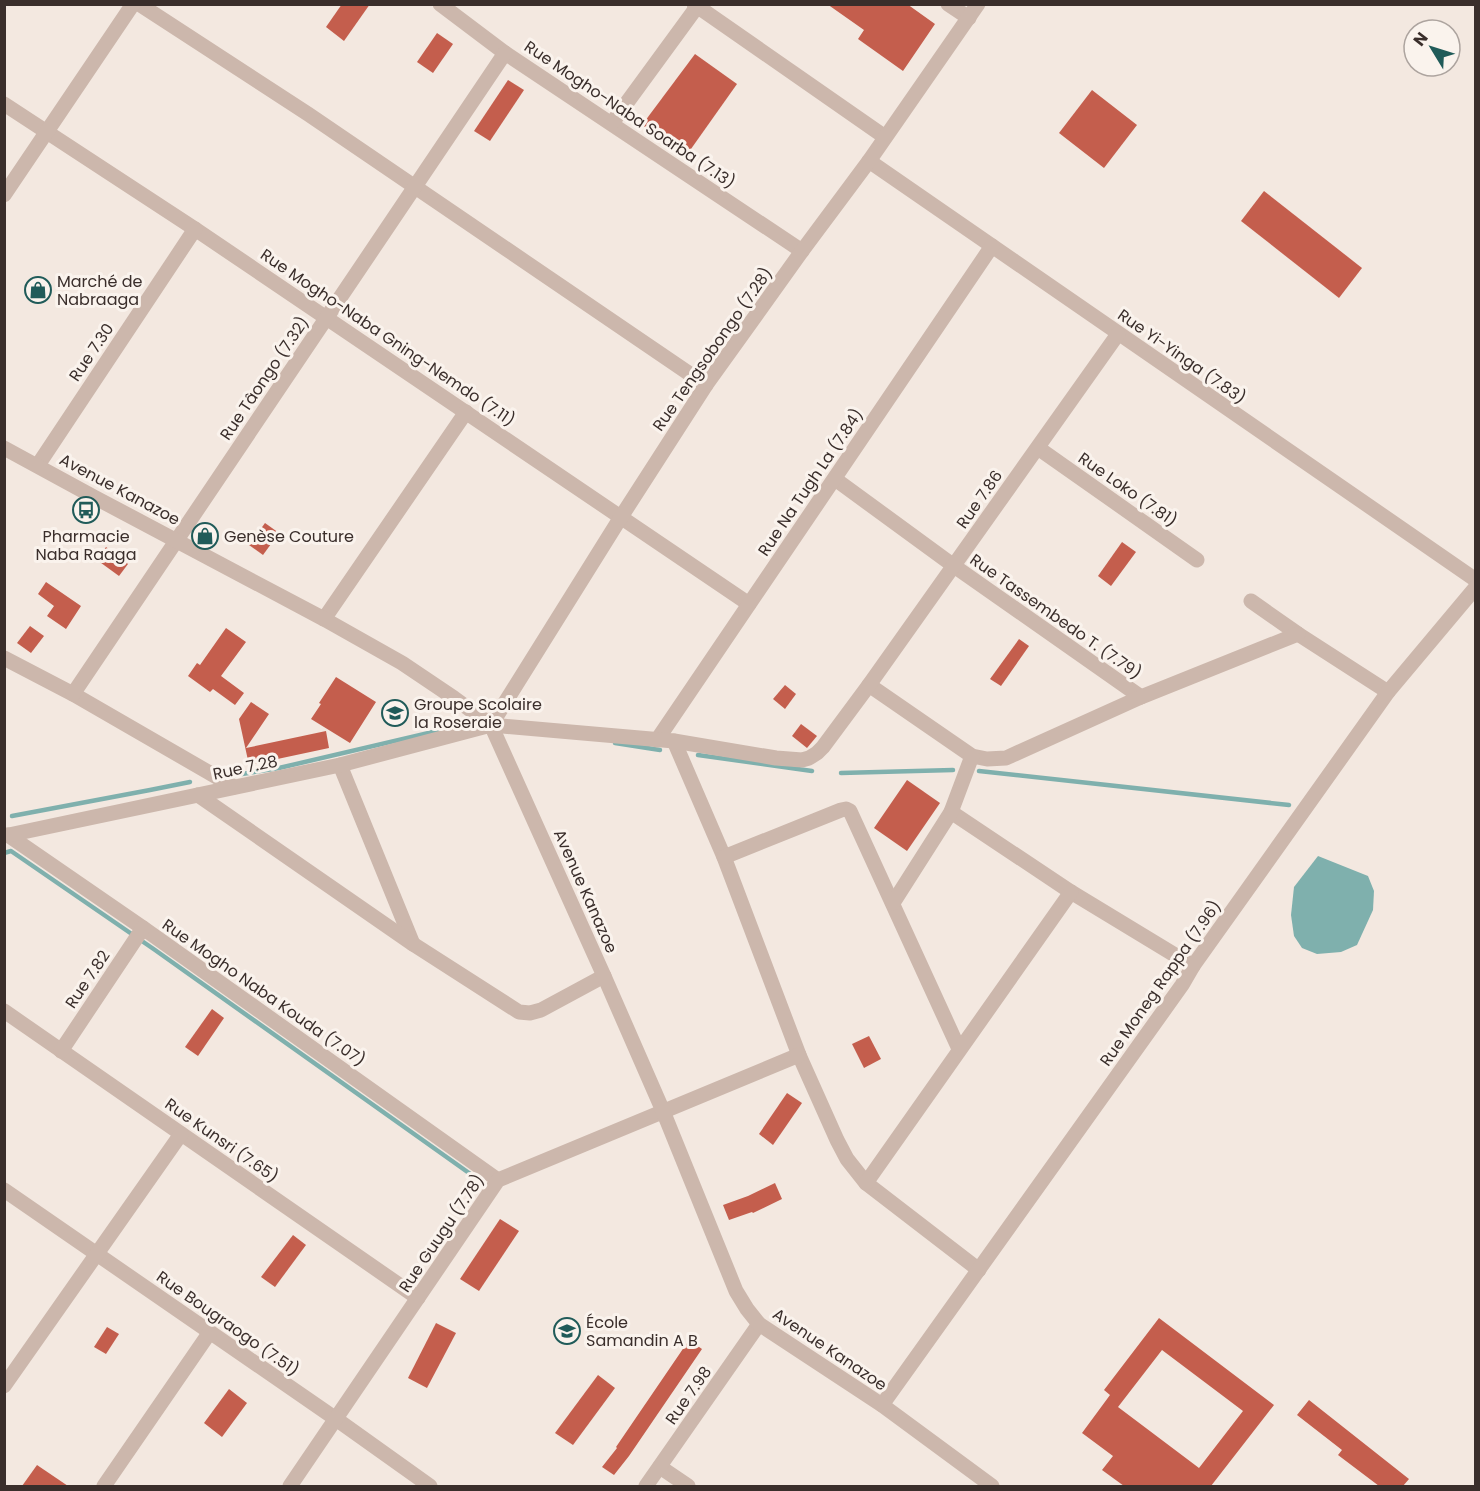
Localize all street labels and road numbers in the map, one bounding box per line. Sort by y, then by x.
street label: Rue Mogho-Naba Soarba (7.13) [520,35,740,194]
street label: Rue Mogho-Naba Gning-Nemdo (7.11) [256,243,520,432]
street label: Rue Tengsobongo (7.28) [647,263,778,436]
street label: Rue Yi-Yinga (7.83) [1113,303,1250,409]
street label: Rue Tâongo (7.32) [214,312,314,445]
street label: Rue 7.30 [64,319,119,386]
street label: Rue Na Tugh La (7.84) [752,404,868,561]
street label: Rue Loko (7.81) [1074,447,1182,532]
street label: Avenue Kanazoe [56,448,184,531]
street label: Rue 7.86 [951,465,1008,533]
street label: Rue Tassembedo T. (7.79) [965,548,1146,684]
street label: Rue 7.28 [211,749,280,786]
street label: Avenue Kanazoe [548,826,623,957]
street label: Rue Moneg Rappa (7.96) [1094,896,1226,1071]
street label: Rue Mogho Naba Kouda (7.07) [158,913,370,1072]
street label: Rue 7.82 [60,946,115,1013]
street label: Rue Kunsri (7.65) [160,1093,283,1188]
street label: Rue Guugu (7.78) [393,1170,489,1297]
street label: Rue Bougraogo (7.51) [152,1265,304,1381]
street label: Avenue Kanazoe [768,1303,891,1396]
street label: Rue 7.98 [660,1361,717,1429]

